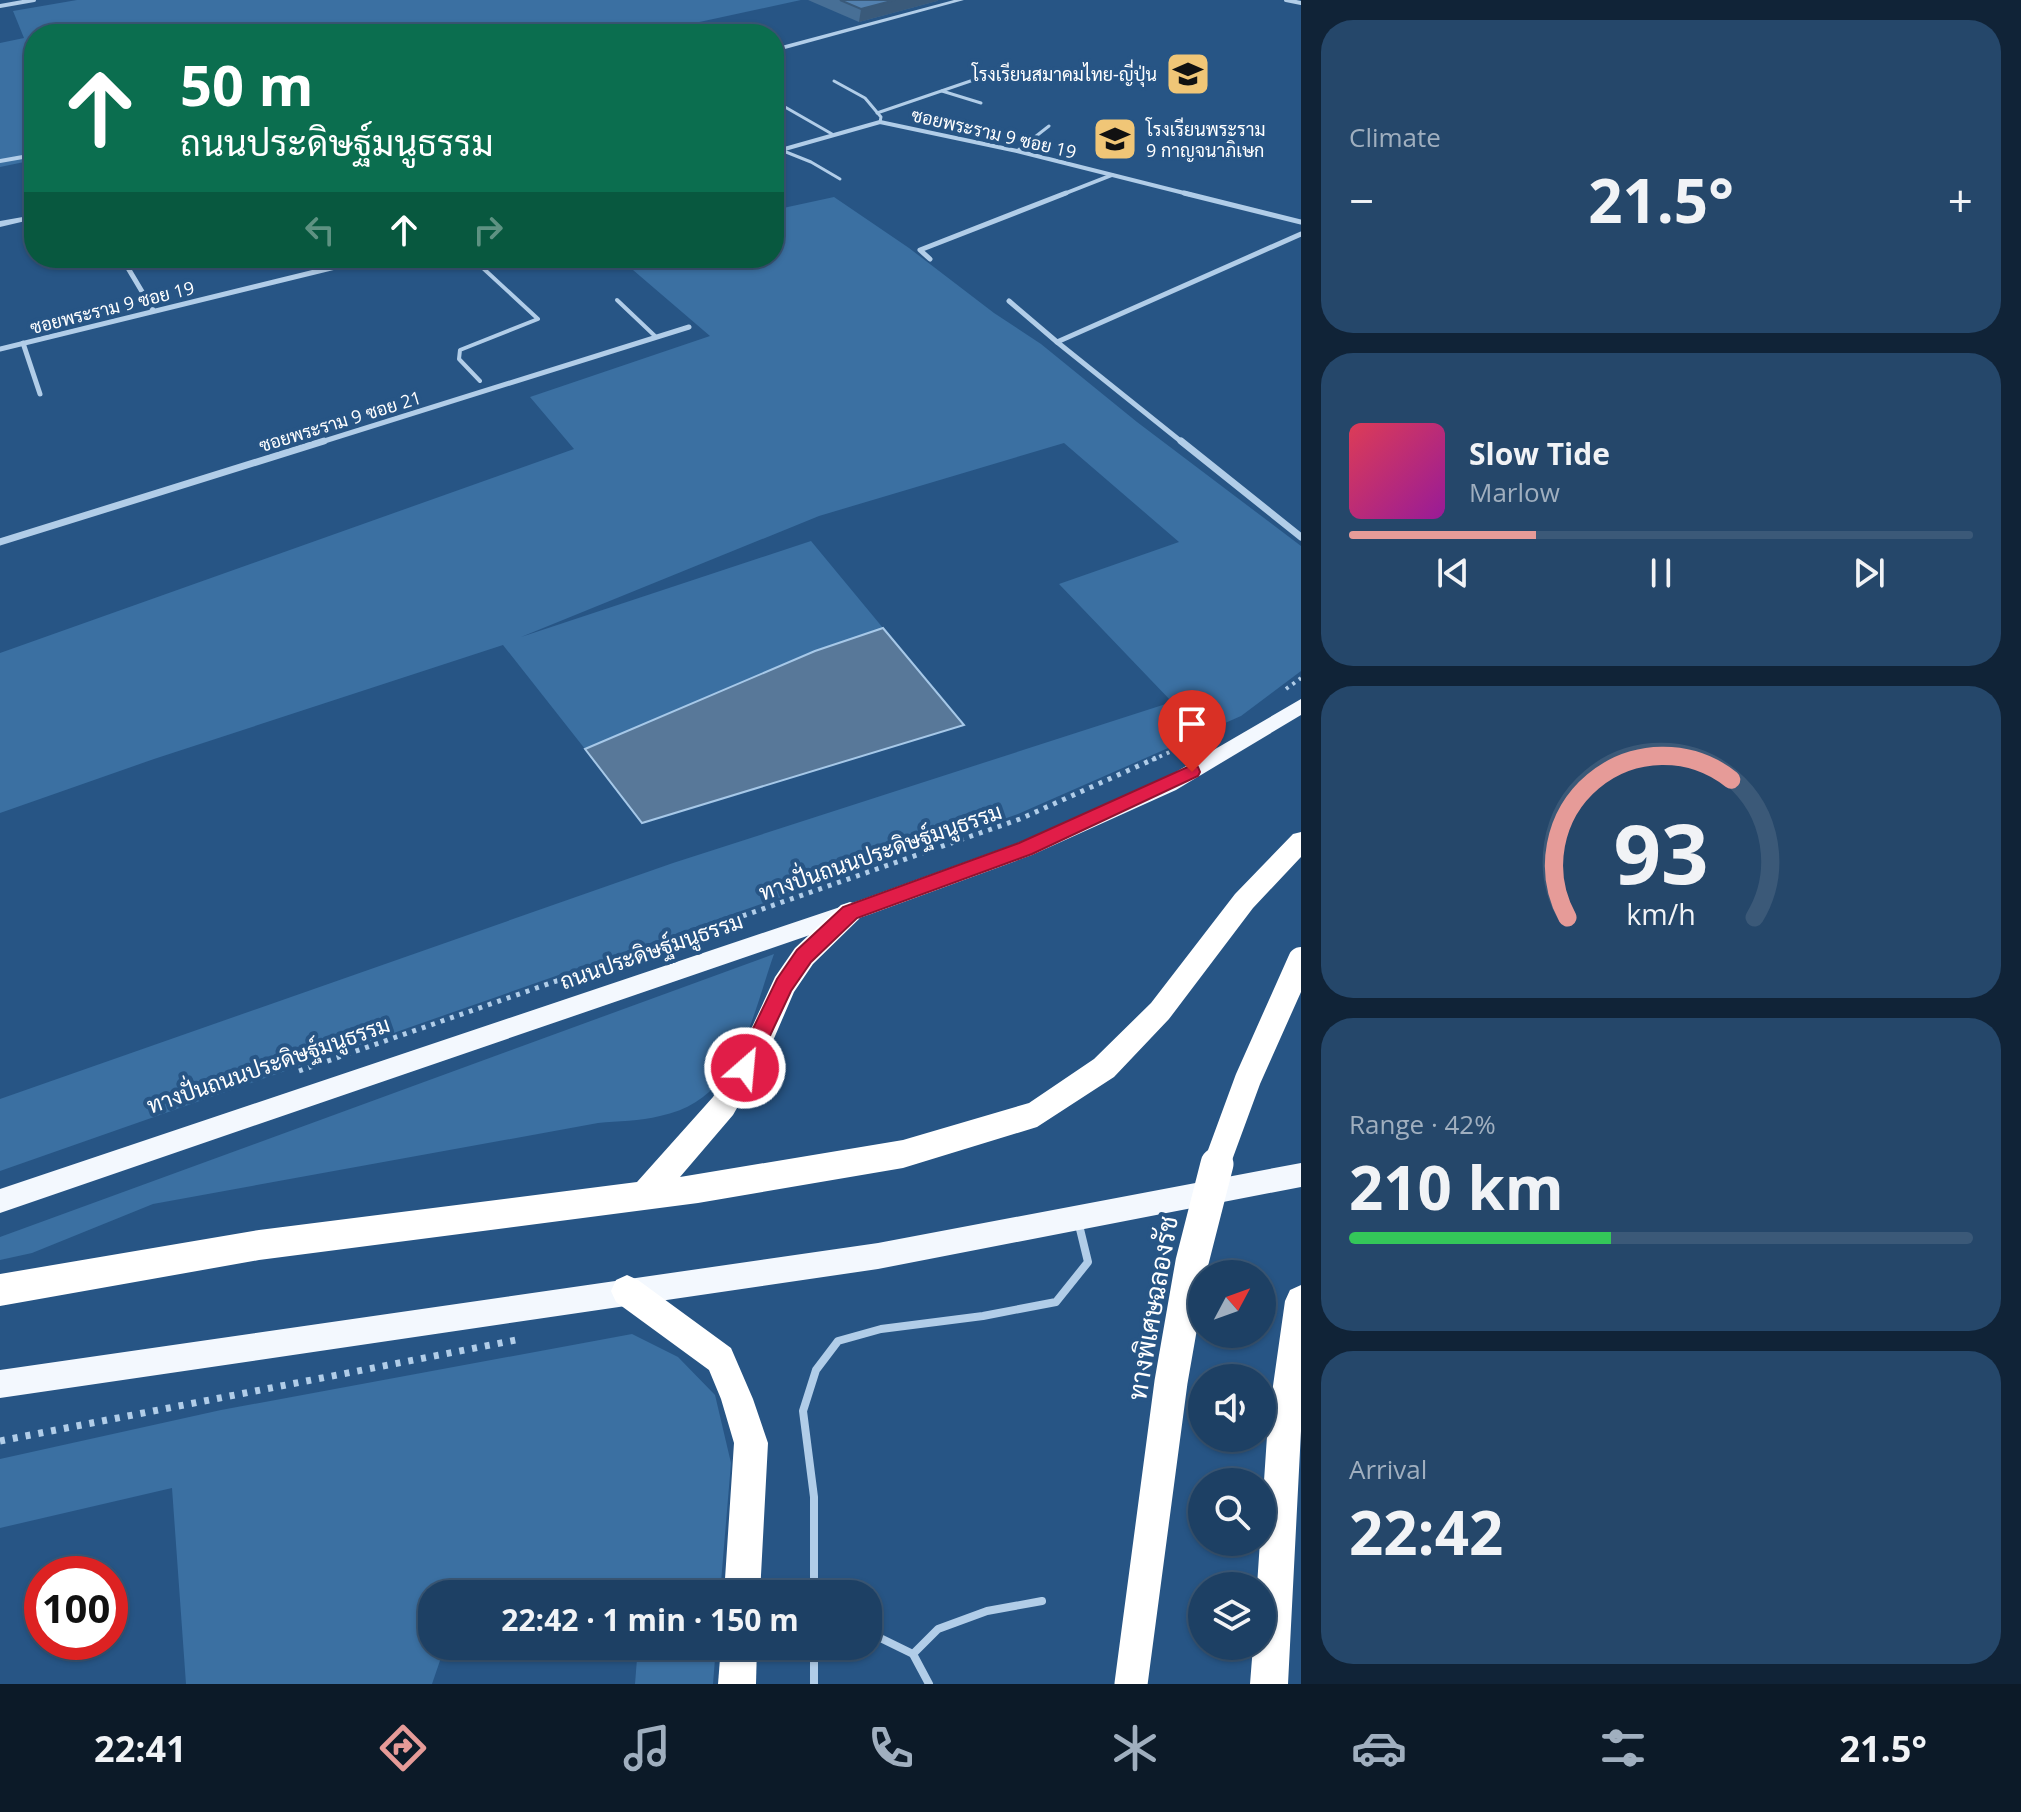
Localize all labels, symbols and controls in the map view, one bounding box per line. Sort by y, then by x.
text: 50 m [180,46,314,122]
school or university icon: โรงเรียนสมาคมไทย-ญี่ปุ่น [1164,50,1212,98]
icon: ahead [48,56,152,160]
place label: โรงเรียนสมาคมไทย-ญี่ปุ่น [971,59,1157,87]
street label: ซอยพระราม 9 ซอย 19 [909,102,1079,164]
school or university icon: โรงเรียนพระราม 9 กาญจนาภิเษก [1091,115,1139,163]
place label: โรงเรียนพระราม 9 กาญจนาภิเษก [1145,117,1266,162]
text: ถนนประดิษฐ์มนูธรรม [180,118,494,167]
text: Climate [1349,119,1441,155]
text: 21.5° [1588,159,1734,241]
text: − [1349,170,1374,230]
text: + [1948,170,1973,230]
icon: left [298,208,342,252]
icon: ahead [382,208,426,252]
icon: right [466,208,510,252]
street label: ซอยพระราม 9 ซอย 19 [27,275,197,339]
street label: ซอยพระราม 9 ซอย 21 [256,385,424,457]
text: Slow Tide [1469,433,1610,474]
text: Marlow [1469,474,1560,510]
icon: previous [1431,551,1475,595]
icon: pause [1639,551,1683,595]
icon: next [1847,551,1891,595]
pin [1158,690,1226,772]
icon: arrive [1170,702,1214,746]
street label: ทางปั่นถนนประดิษฐ์มนูธรรม [754,793,1006,909]
text: 93 [1613,795,1709,908]
text: km/h [1626,894,1696,933]
street label: ถนนประดิษฐ์มนูธรรม [556,905,747,997]
street label: ทางปั่นถนนประดิษฐ์มนูธรรม [142,1006,394,1122]
position arrow [703,1026,787,1110]
text: Range · 42% [1349,1106,1496,1142]
text: 210 km [1349,1146,1564,1228]
street label: ทางพิเศษฉลองรัช [1118,1213,1186,1403]
north arrow [1188,1260,1276,1348]
map controls [1188,1260,1276,1660]
button: sound [1188,1364,1276,1452]
text: Arrival [1349,1451,1427,1487]
button: search [1188,1468,1276,1556]
text: 22:42 [1349,1491,1503,1573]
speed limit sign: 100 [24,1556,128,1660]
button: layers [1188,1572,1276,1660]
text: 22:42 · 1 min · 150 m [501,1599,799,1640]
icon: directions [375,1720,431,1776]
icon: music [619,1720,675,1776]
icon: phone [863,1720,919,1776]
icon: climate [1107,1720,1163,1776]
icon: car [1351,1720,1407,1776]
icon: filters [1595,1720,1651,1776]
text: 22:41 [94,1724,187,1773]
text: 21.5° [1839,1724,1927,1773]

